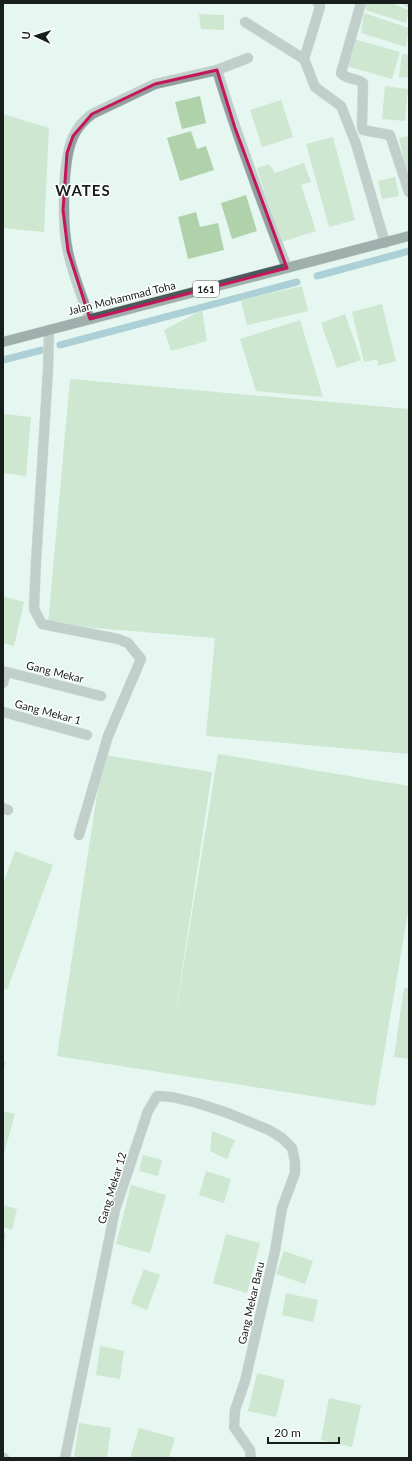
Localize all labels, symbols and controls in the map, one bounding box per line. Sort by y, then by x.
north arrow [16,16,56,56]
text: U [19,31,32,40]
district label: WATES [55,181,111,199]
street label: Jalan Mohammad Toha [67,278,177,317]
road number: 161 [193,281,219,297]
street label: Gang Mekar [25,658,85,685]
street label: Gang Mekar 1 [14,696,83,727]
street label: Gang Mekar 12 [94,1150,129,1225]
street label: Gang Mekar Baru [235,1260,266,1345]
scale bar [268,1419,339,1445]
text: 20 m [274,1425,301,1440]

